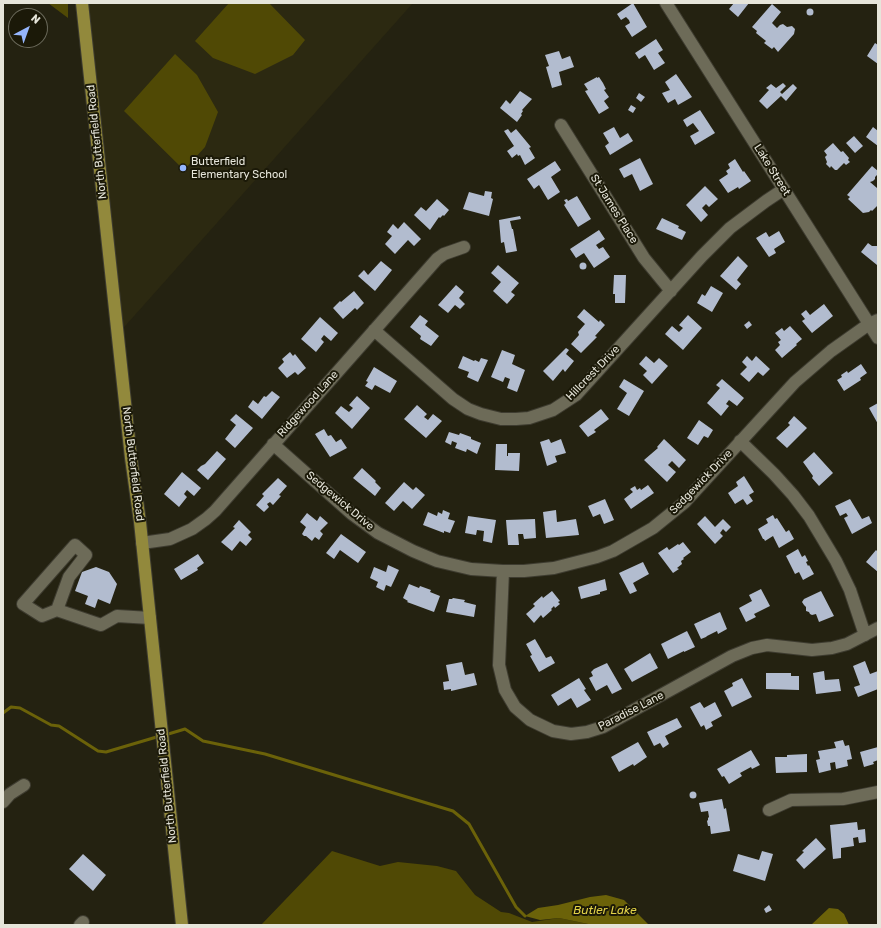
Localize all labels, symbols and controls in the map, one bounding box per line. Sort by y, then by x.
north arrow [8,8,48,48]
text: N [28,12,43,27]
street label: North Butterfield Road [84,84,110,200]
street label: Lake Street [751,142,793,198]
place label: Butterfield Elementary School [191,155,287,181]
marker: Butterfield Elementary School [178,163,188,173]
street label: St James Place [587,172,641,246]
street label: Hillcrest Drive [564,343,622,403]
street label: Ridgewood Lane [275,368,341,440]
street label: North Butterfield Road [119,406,147,522]
street label: Sedgewick Drive [667,447,735,517]
street label: Sedgewick Drive [303,469,377,533]
street label: Paradise Lane [596,689,666,733]
street label: North Butterfield Road [154,728,180,844]
water label: Butler Lake [573,904,637,918]

